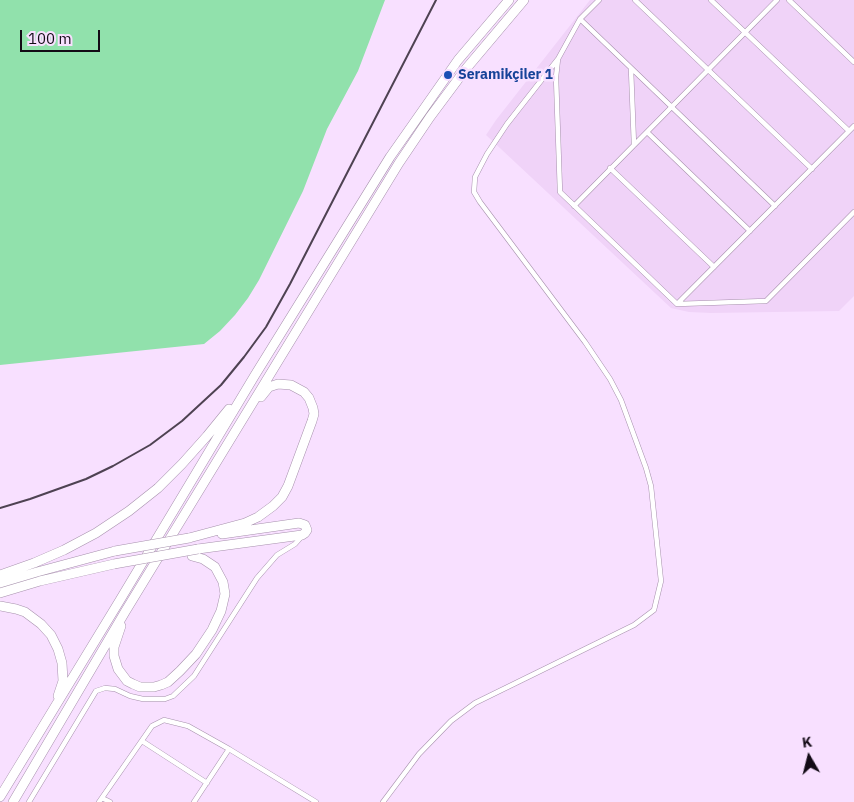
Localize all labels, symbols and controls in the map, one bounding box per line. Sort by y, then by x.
scale bar [22,20,102,52]
text: 100 m [28,29,72,48]
place label: Seramikçiler 1 [458,67,553,83]
marker: Seramikçiler 1 [442,69,454,81]
north arrow [784,732,834,782]
text: K [801,733,813,752]

